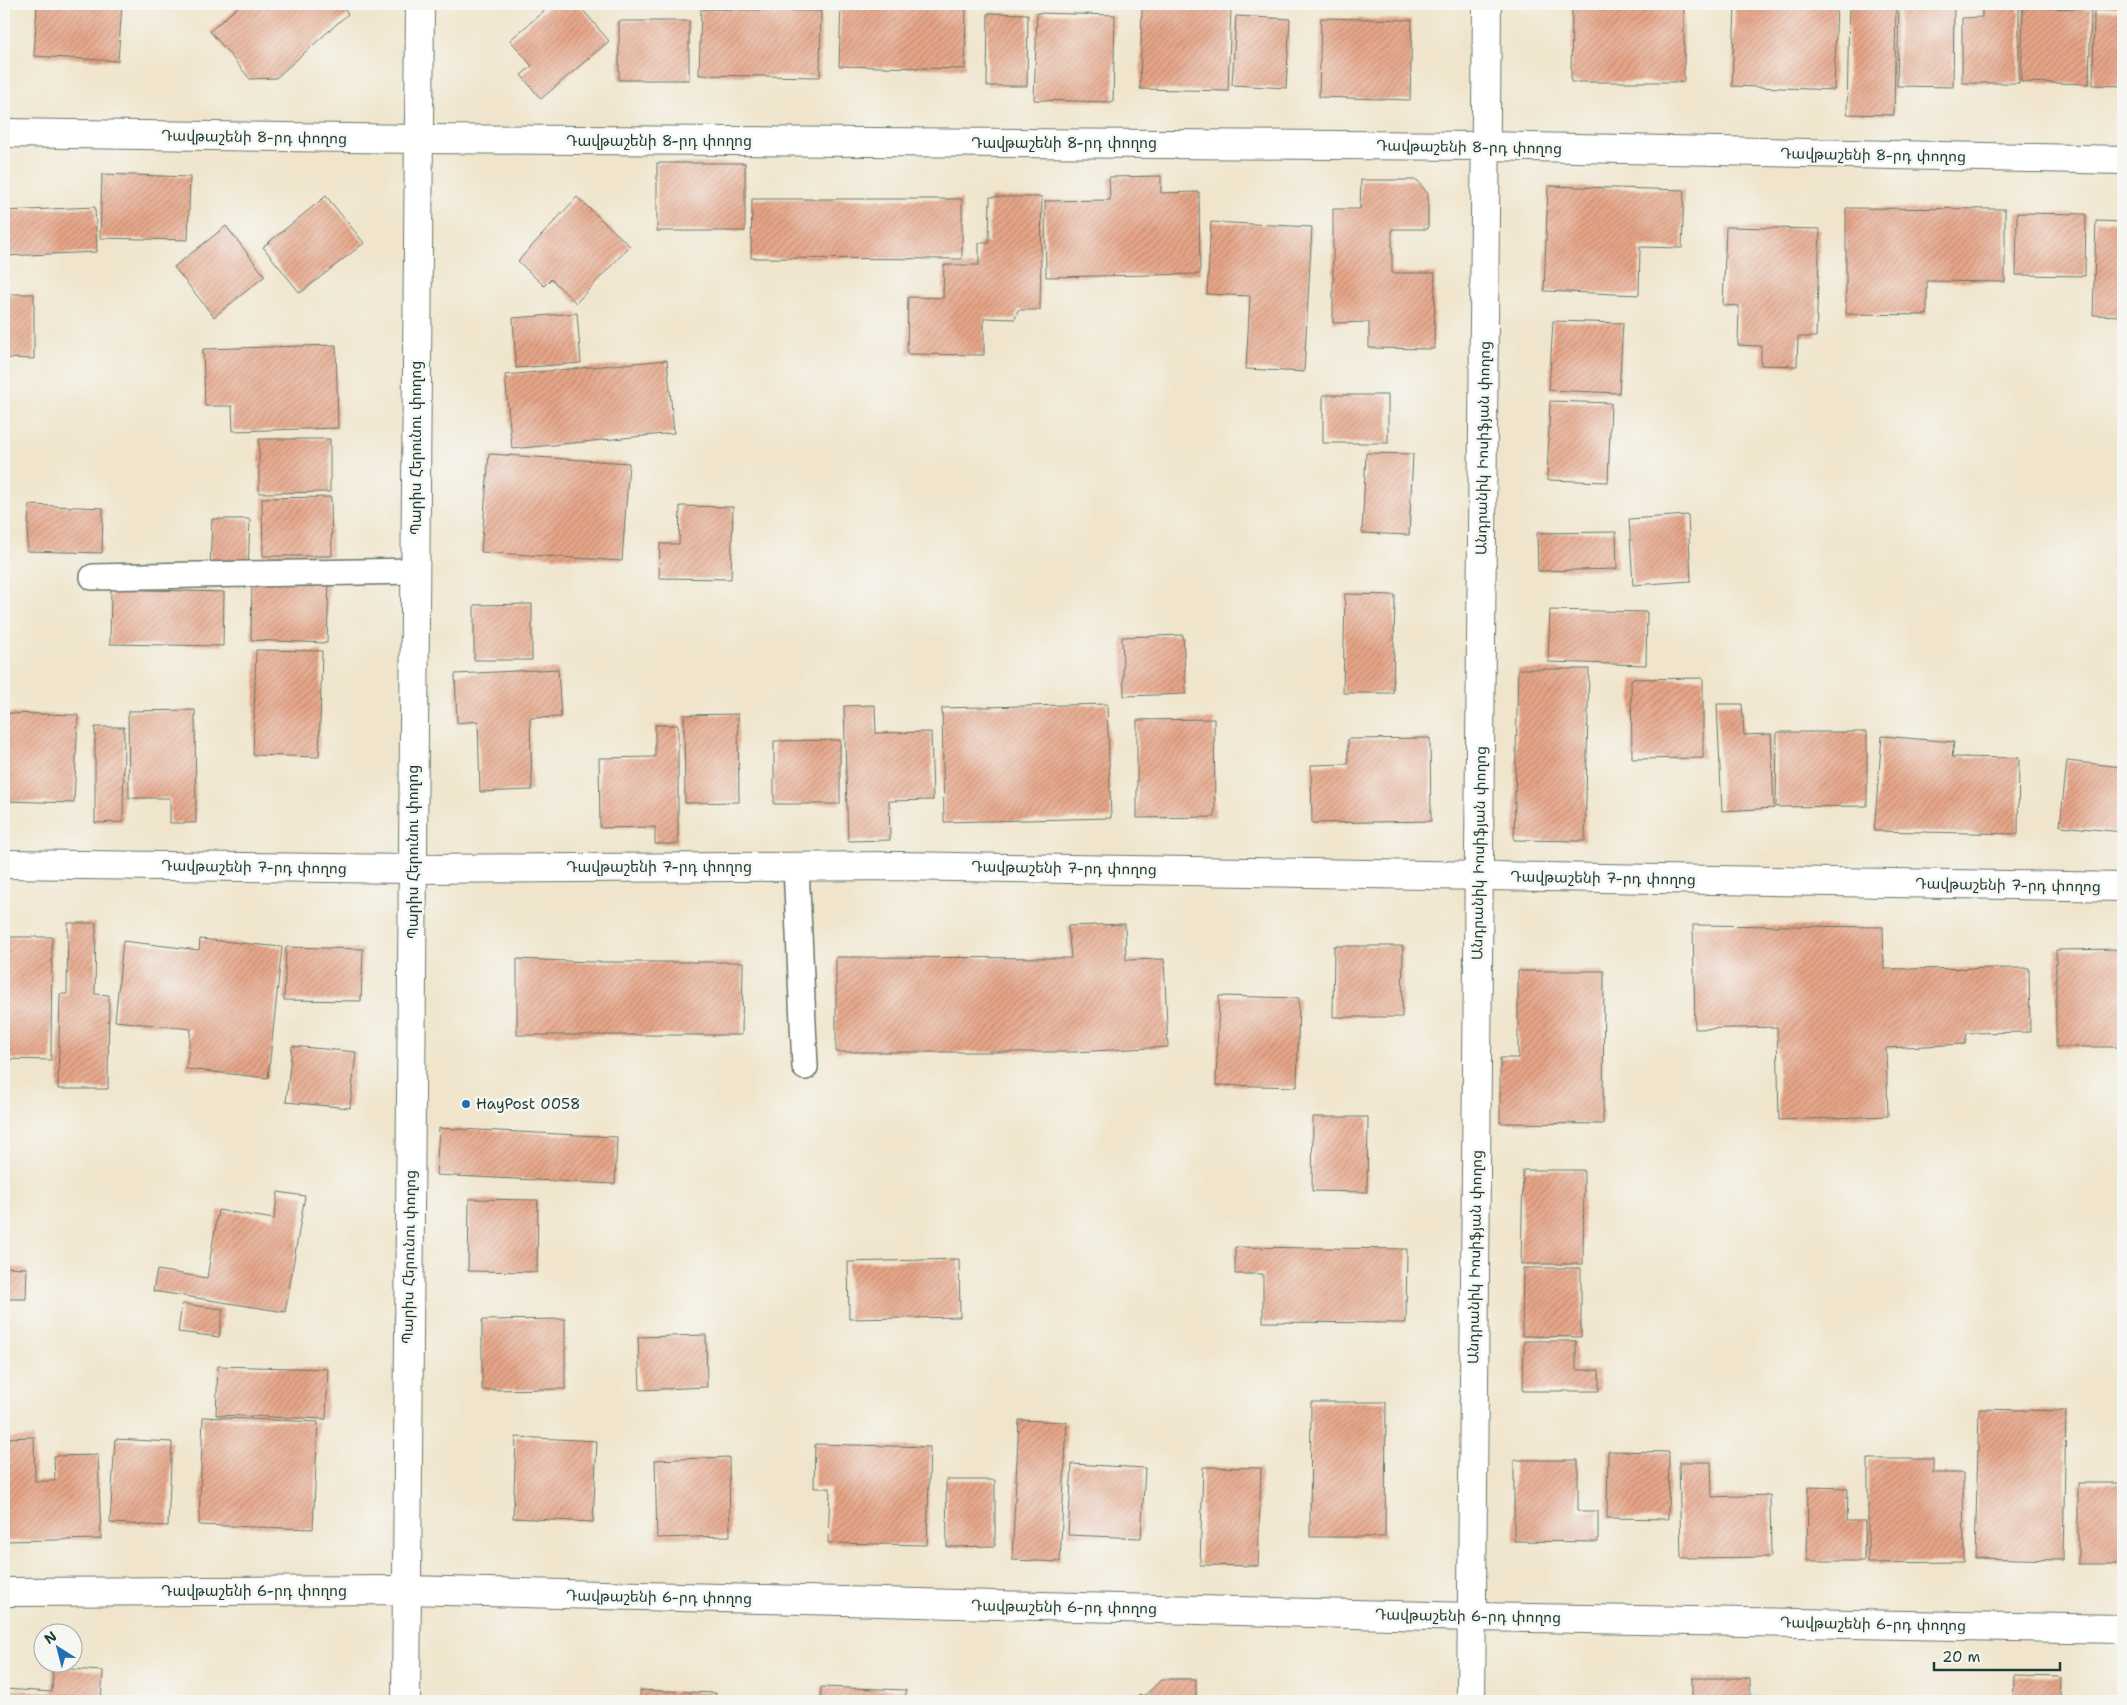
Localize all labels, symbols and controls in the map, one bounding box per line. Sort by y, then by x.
street label: Դավթաշենի 8-րդ փողոց [161,125,347,149]
street label: Դավթաշենի 8-րդ փողոց [566,131,752,151]
street label: Դավթաշենի 8-րդ փողոց [971,133,1157,153]
street label: Դավթաշենի 8-րդ փողոց [1376,135,1562,159]
street label: Դավթաշենի 8-րդ փողոց [1780,143,1966,167]
street label: Անդրանիկ Իոսիֆյան փողոց [1471,341,1495,555]
street label: Պարիս Հերունու փողոց [406,361,426,535]
street label: Անդրանիկ Իոսիֆյան փողոց [1467,746,1491,960]
street label: Պարիս Հերունու փողոց [403,765,423,939]
street label: Դավթաշենի 7-րդ փողոց [161,855,347,879]
street label: Դավթաշենի 7-րդ փողոց [971,856,1157,880]
street label: Դավթաշենի 7-րդ փողոց [566,857,752,877]
street label: Դավթաշենի 7-րդ փողոց [1510,866,1696,890]
street label: Դավթաշենի 7-րդ փողոց [1915,873,2101,897]
place label: HayPost 0058 [476,1094,580,1114]
marker: HayPost 0058 [460,1098,472,1110]
street label: Անդրանիկ Իոսիֆյան փողոց [1463,1150,1487,1364]
street label: Պարիս Հերունու փողոց [397,1170,421,1344]
street label: Դավթաշենի 6-րդ փողոց [161,1581,347,1601]
street label: Դավթաշենի 6-րդ փողոց [566,1585,752,1609]
street label: Դավթաշենի 6-րդ փողոց [971,1595,1157,1619]
street label: Դավթաշենի 6-րդ փողոց [1375,1604,1561,1628]
street label: Դավթաշենի 6-րդ փողոց [1780,1612,1966,1636]
north arrow [32,1622,82,1672]
text: N [41,1627,60,1648]
scale bar [1934,1640,2061,1672]
text: 20 m [1942,1647,1981,1667]

